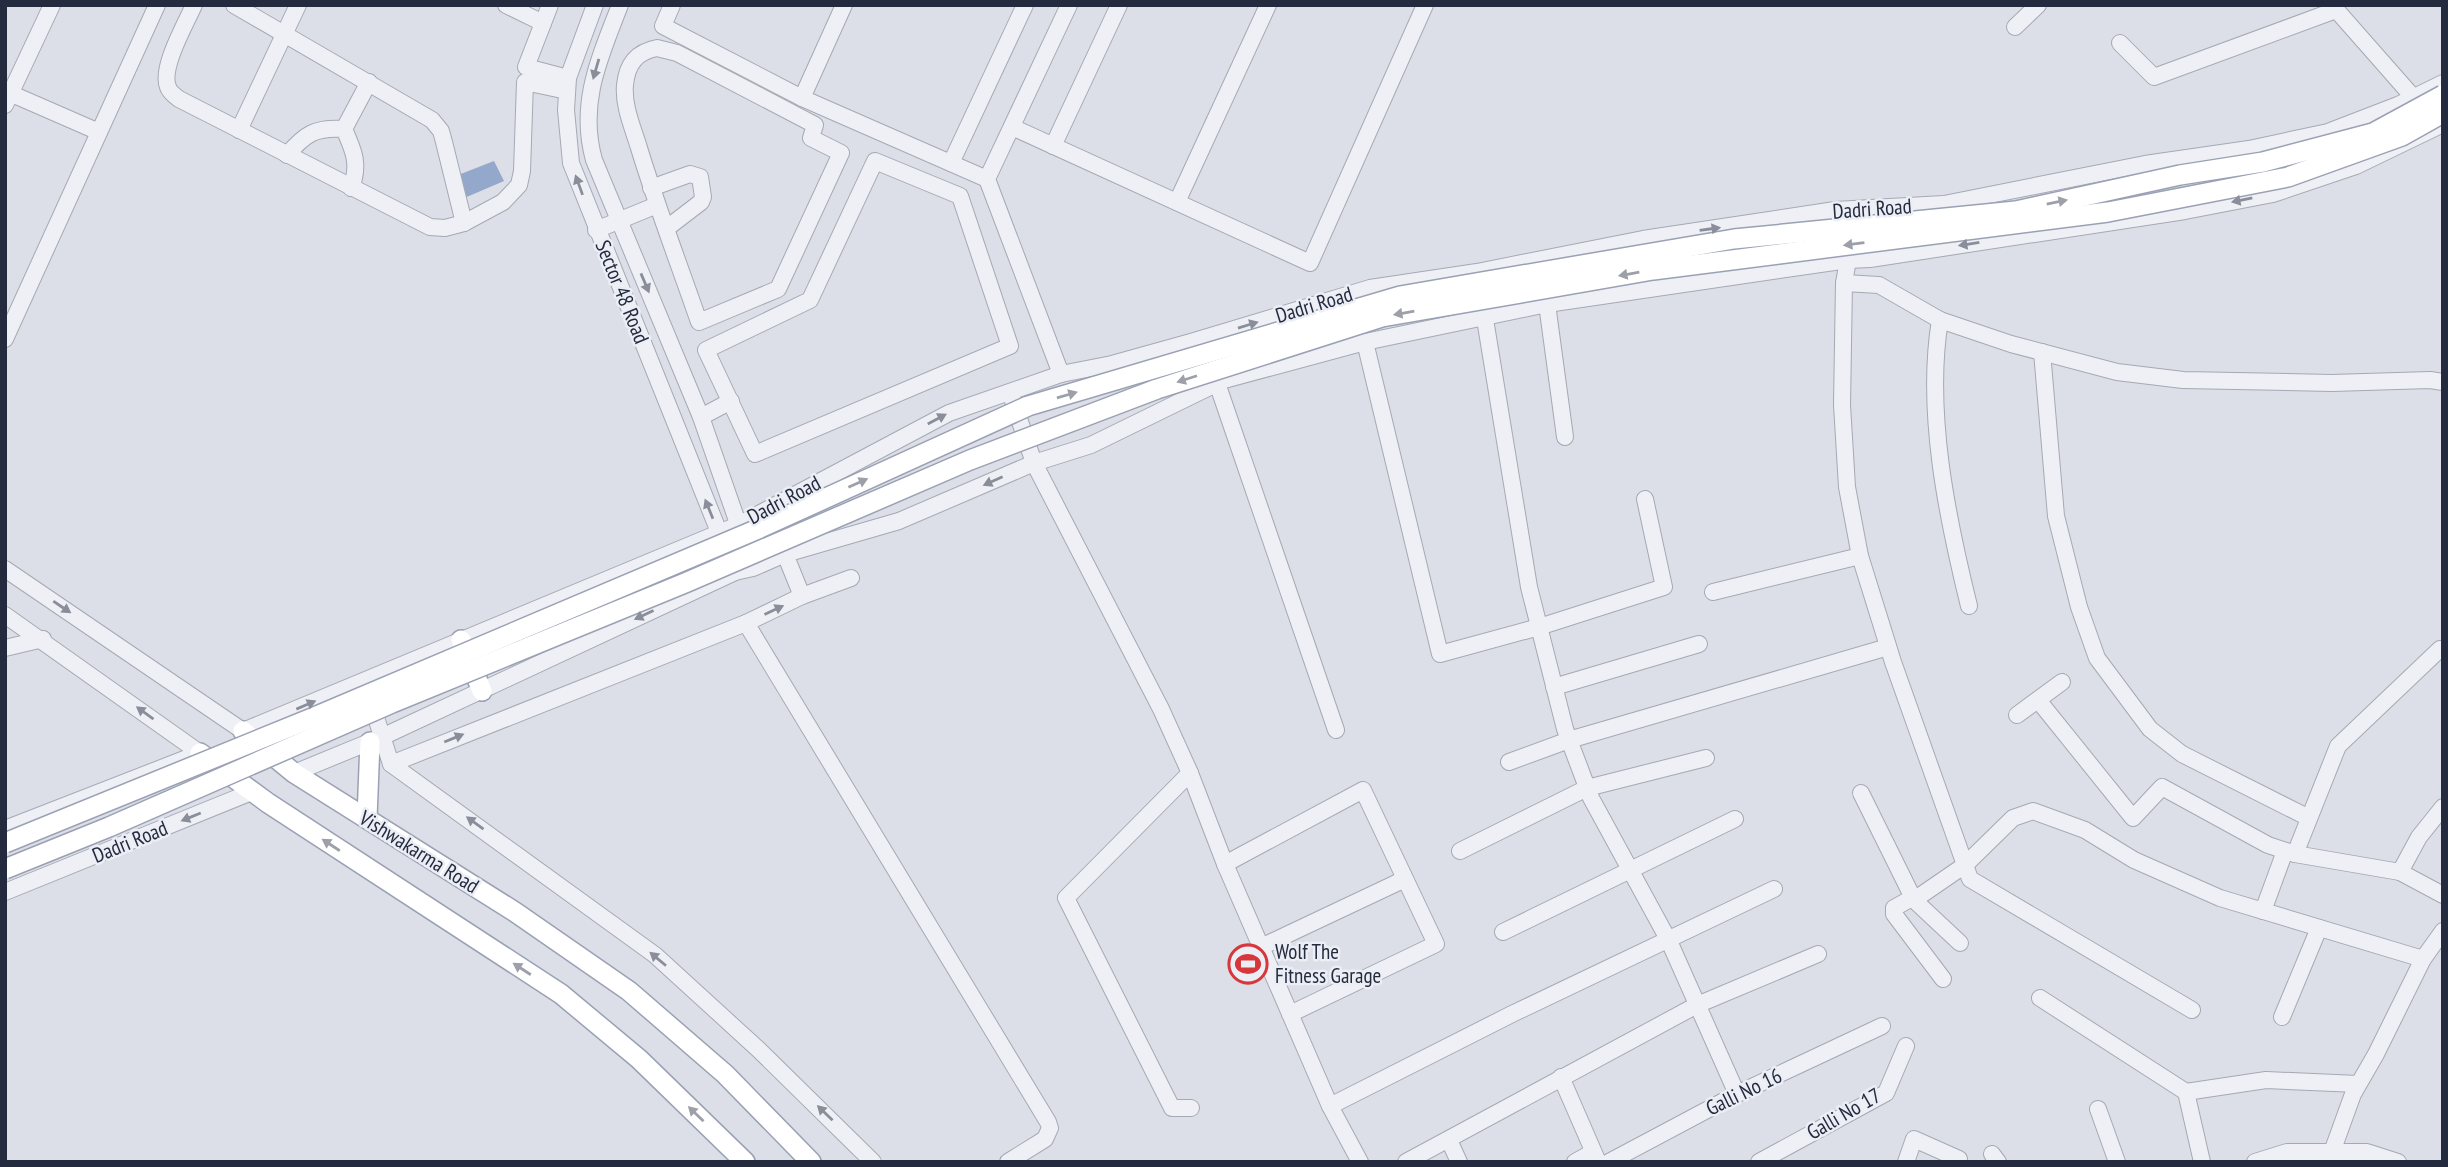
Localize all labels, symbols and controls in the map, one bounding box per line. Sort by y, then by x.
one-way arrow [591,59,601,80]
one-way arrow [573,174,584,195]
street label: Dadri Road [1832,192,1912,225]
one-way arrow [2231,194,2253,205]
one-way arrow [2046,197,2068,208]
one-way arrow [1699,223,1721,234]
street label: Sector 48 Road [590,236,655,347]
one-way arrow [1843,239,1865,250]
one-way arrow [1958,239,1980,250]
one-way arrow [1617,269,1639,280]
one-way arrow [640,273,651,294]
street label: Dadri Road [1272,280,1356,329]
one-way arrow [1393,308,1415,319]
one-way arrow [1238,319,1259,329]
one-way arrow [1176,375,1197,385]
one-way arrow [1057,389,1078,399]
one-way arrow [927,414,947,425]
street label: Dadri Road [743,469,825,530]
one-way arrow [982,476,1003,487]
one-way arrow [848,477,868,489]
one-way arrow [704,499,715,520]
one-way arrow [52,600,71,613]
one-way arrow [764,604,784,615]
one-way arrow [634,609,654,621]
one-way arrow [296,699,317,710]
one-way arrow [136,706,154,720]
one-way arrow [444,732,465,743]
street label: Vishwakarma Road [354,804,484,899]
one-way arrow [180,811,201,822]
street label: Dadri Road [88,814,172,869]
one-way arrow [466,817,484,831]
one-way arrow [321,838,341,851]
place label: Wolf The Fitness Garage [1275,938,1381,989]
sports icon: Wolf The Fitness Garage [1227,943,1269,985]
one-way arrow [649,951,667,967]
one-way arrow [512,962,531,975]
street label: Galli No 16 [1701,1062,1786,1121]
street label: Galli No 17 [1802,1082,1886,1146]
one-way arrow [817,1105,834,1121]
one-way arrow [688,1107,705,1123]

